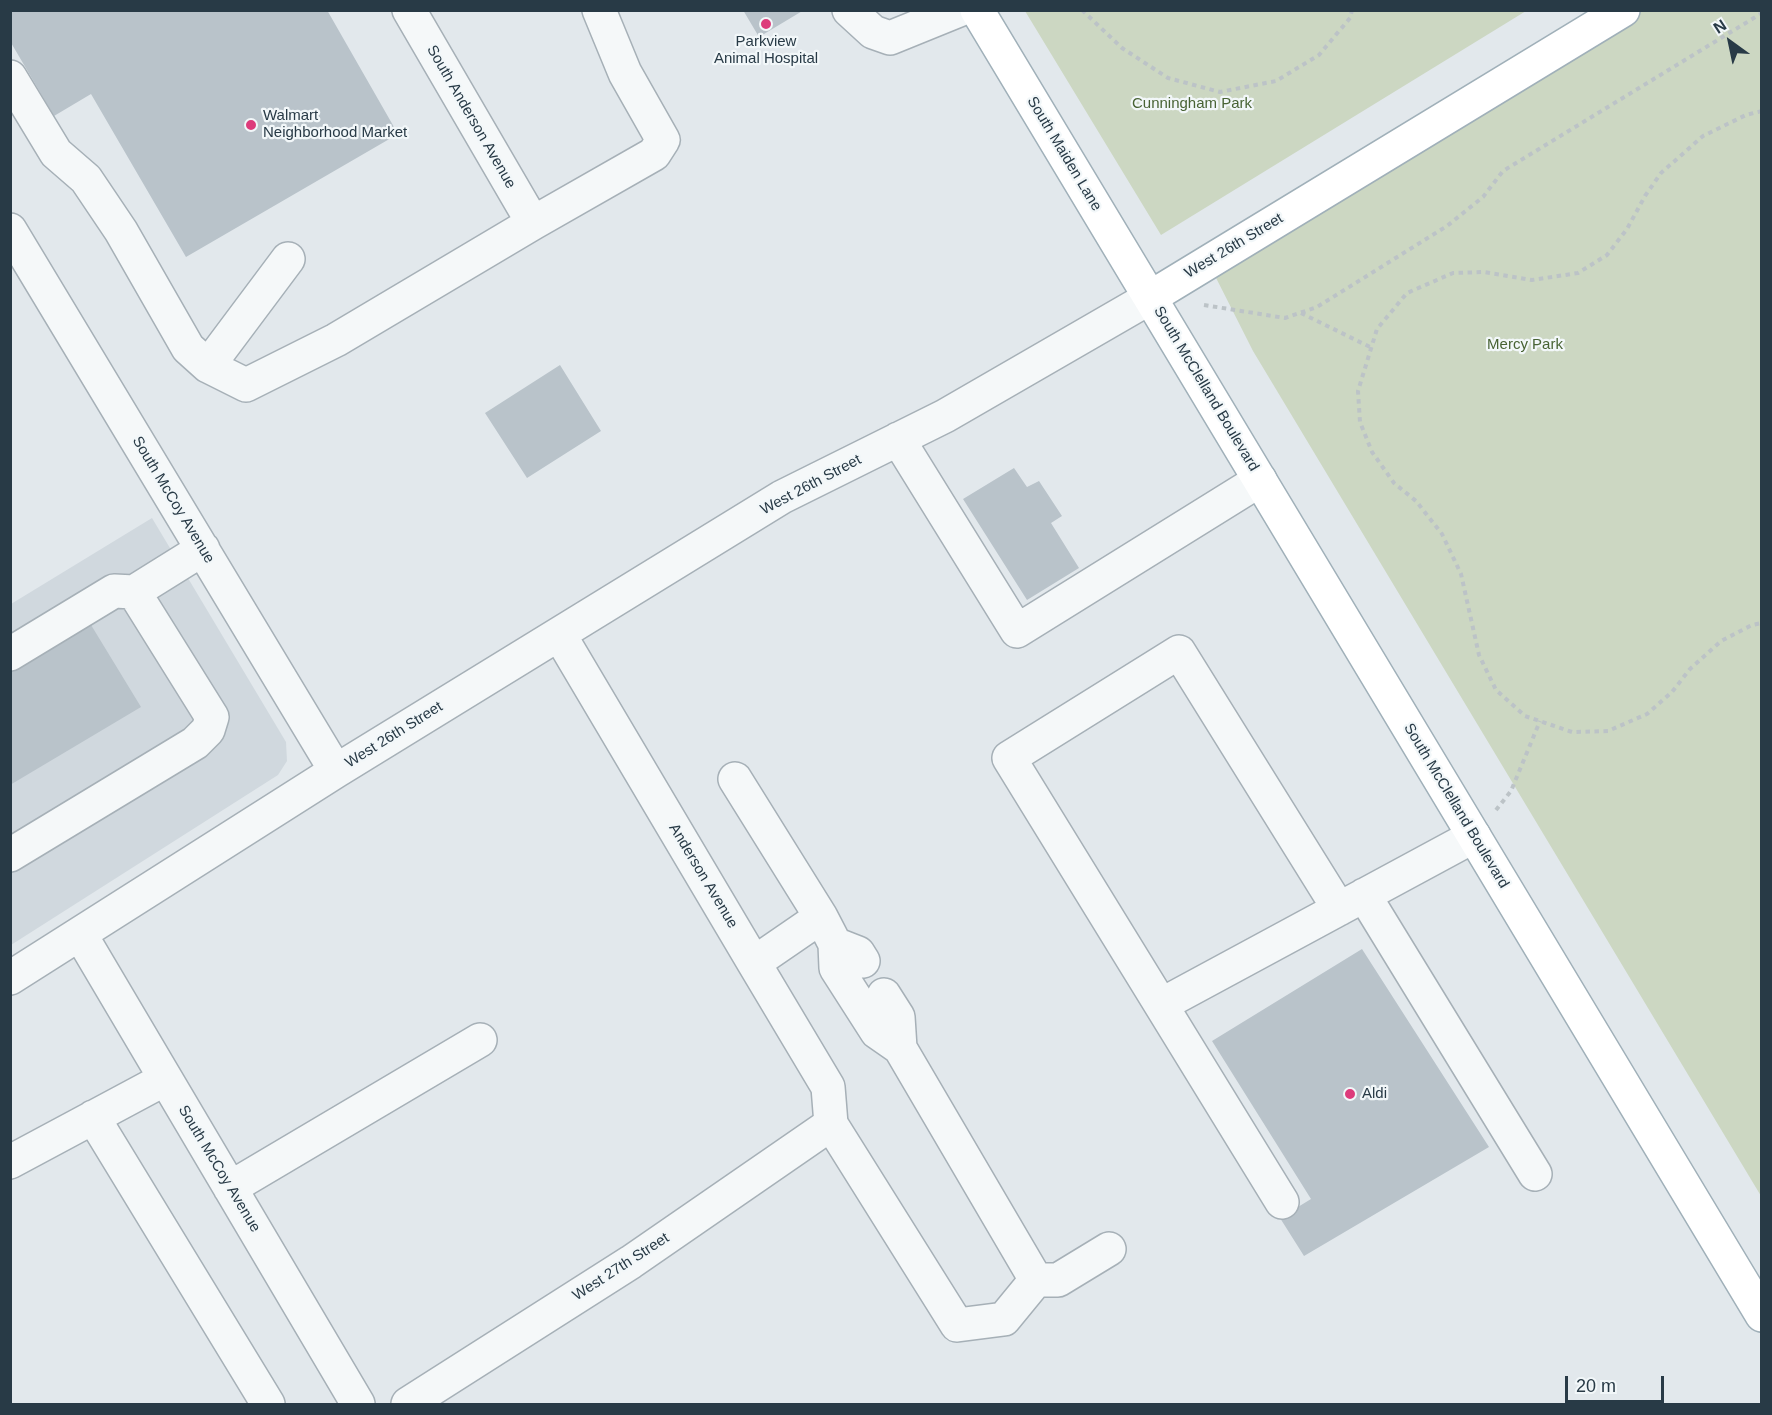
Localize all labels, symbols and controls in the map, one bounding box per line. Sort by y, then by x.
north arrow [1700,12,1760,72]
text: N [1710,16,1729,37]
marker: Parkview Animal Hospital [759,17,773,31]
place label: Parkview Animal Hospital [714,33,818,68]
street label: South Anderson Avenue [423,42,519,192]
street label: South Maiden Lane [1023,94,1105,214]
park label: Cunningham Park [1132,95,1252,113]
place label: Walmart Neighborhood Market [263,107,407,142]
marker: Walmart Neighborhood Market [244,118,258,132]
street label: West 26th Street [1182,210,1286,282]
street label: South McClelland Boulevard [1150,303,1262,475]
park label: Mercy Park [1487,336,1563,354]
street label: South McCoy Avenue [128,433,218,567]
street label: West 26th Street [758,451,864,519]
street label: West 26th Street [342,698,446,772]
street label: South McClelland Boulevard [1400,720,1512,892]
street label: Anderson Avenue [665,820,741,932]
place label: Aldi [1362,1085,1387,1103]
marker: Aldi [1343,1087,1357,1101]
street label: South McCoy Avenue [174,1102,264,1236]
street label: West 27th Street [569,1229,673,1305]
scale bar [1568,1364,1667,1402]
text: 20 m [1576,1376,1616,1396]

